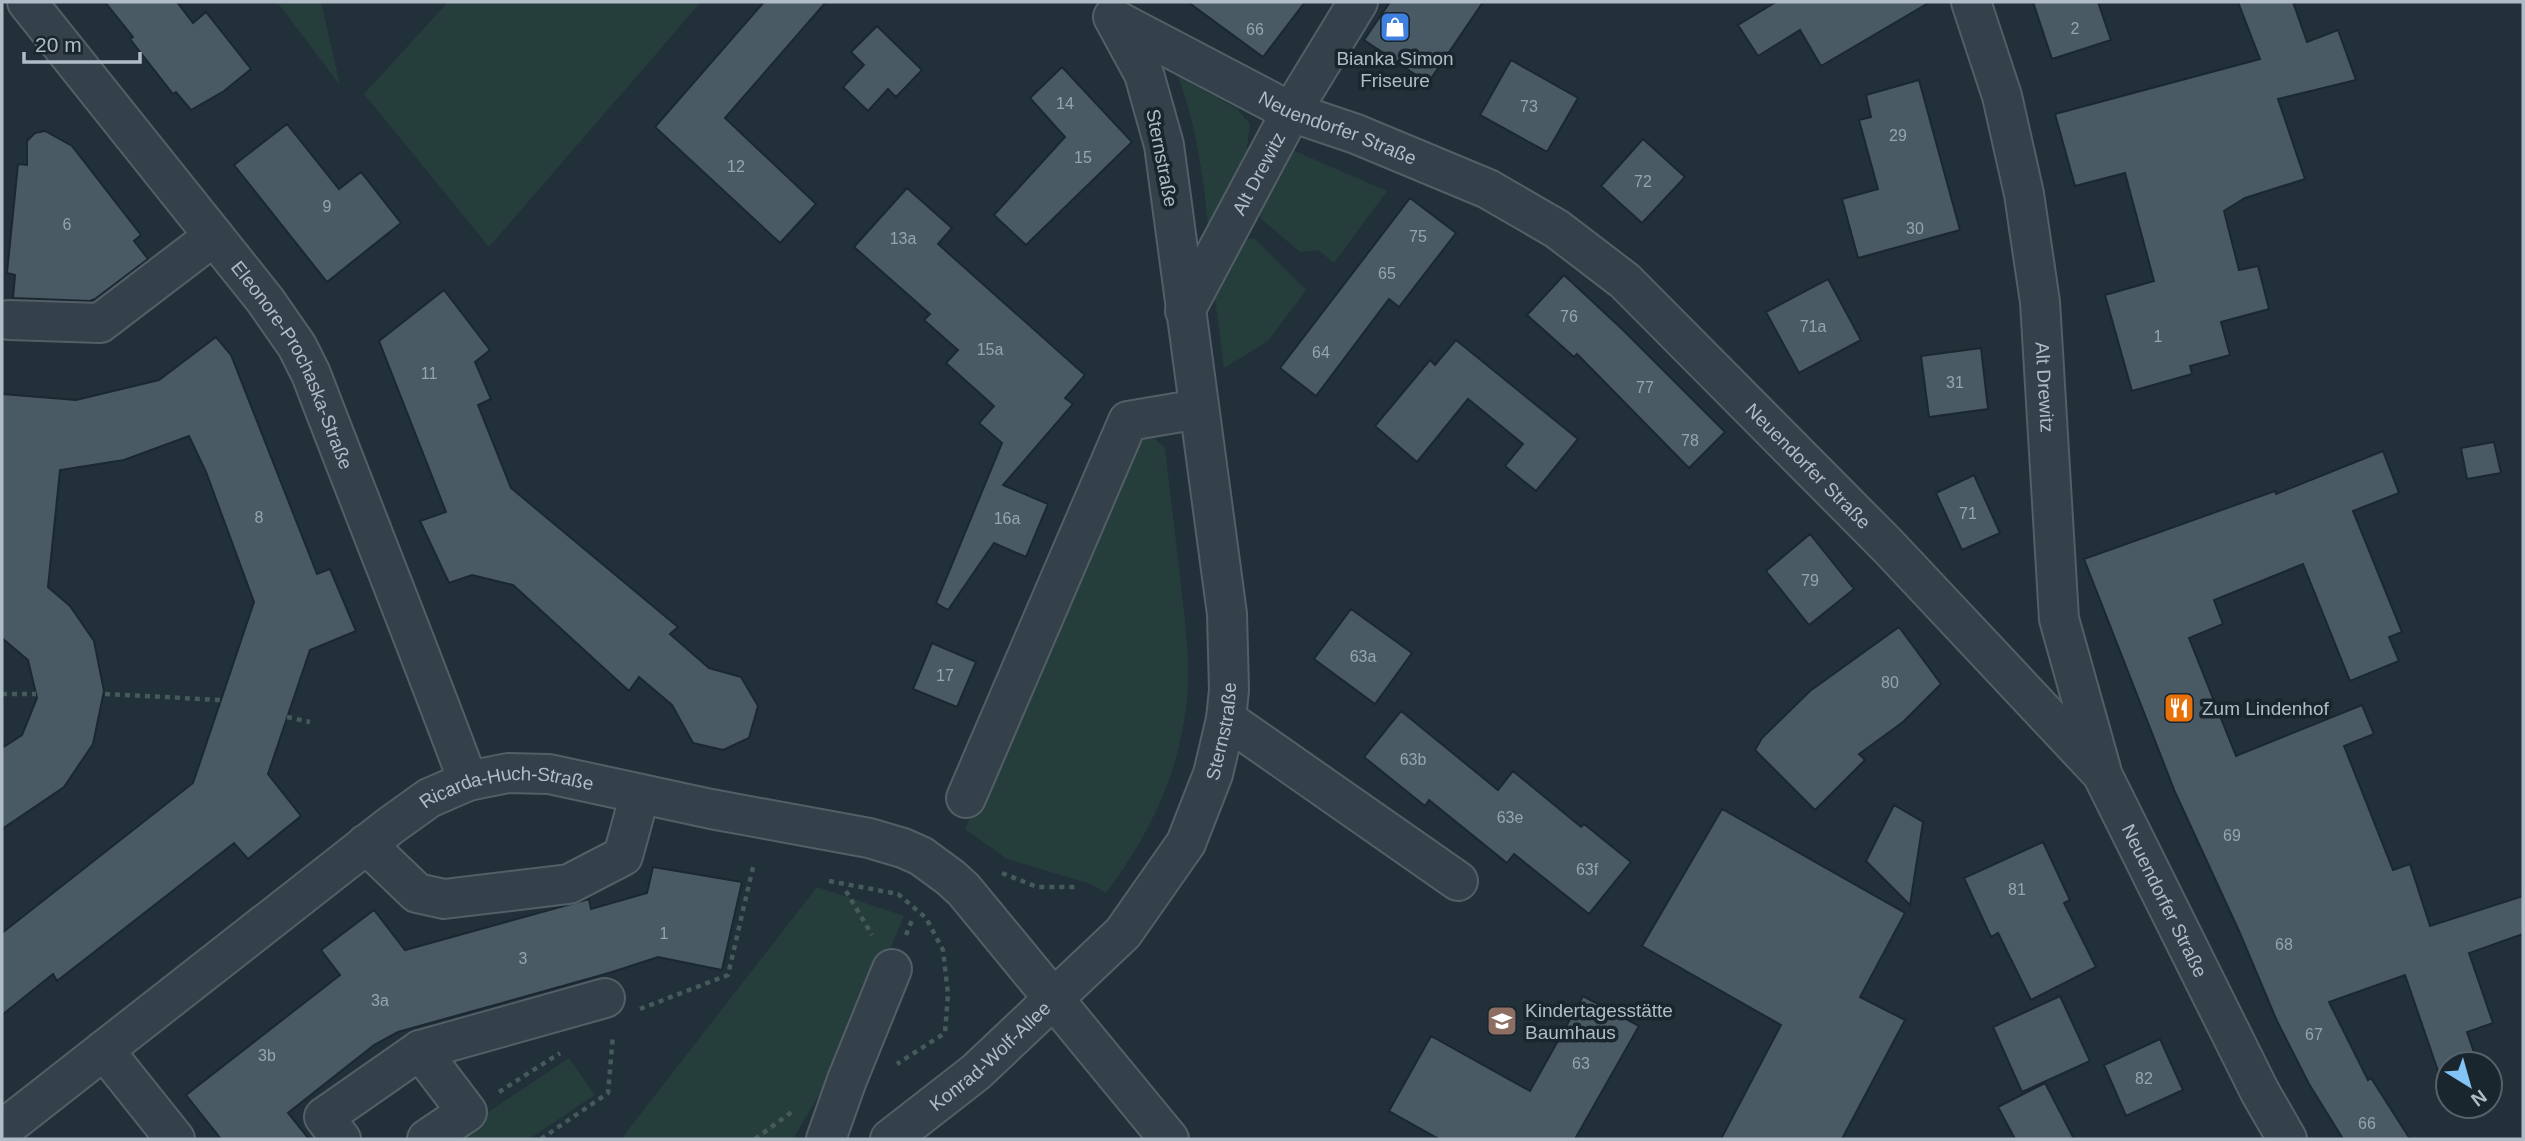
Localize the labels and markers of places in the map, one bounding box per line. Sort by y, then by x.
shop icon: Bianka Simon Friseure [1378,10,1412,44]
place label: Bianka Simon Friseure [1336,48,1454,91]
restaurant icon: Zum Lindenhof [2162,691,2196,725]
place label: Zum Lindenhof [2202,698,2329,719]
place label: Kindertagesstätte Baumhaus [1525,1000,1673,1043]
school or university icon: Kindertagesstätte Baumhaus [1485,1004,1519,1038]

